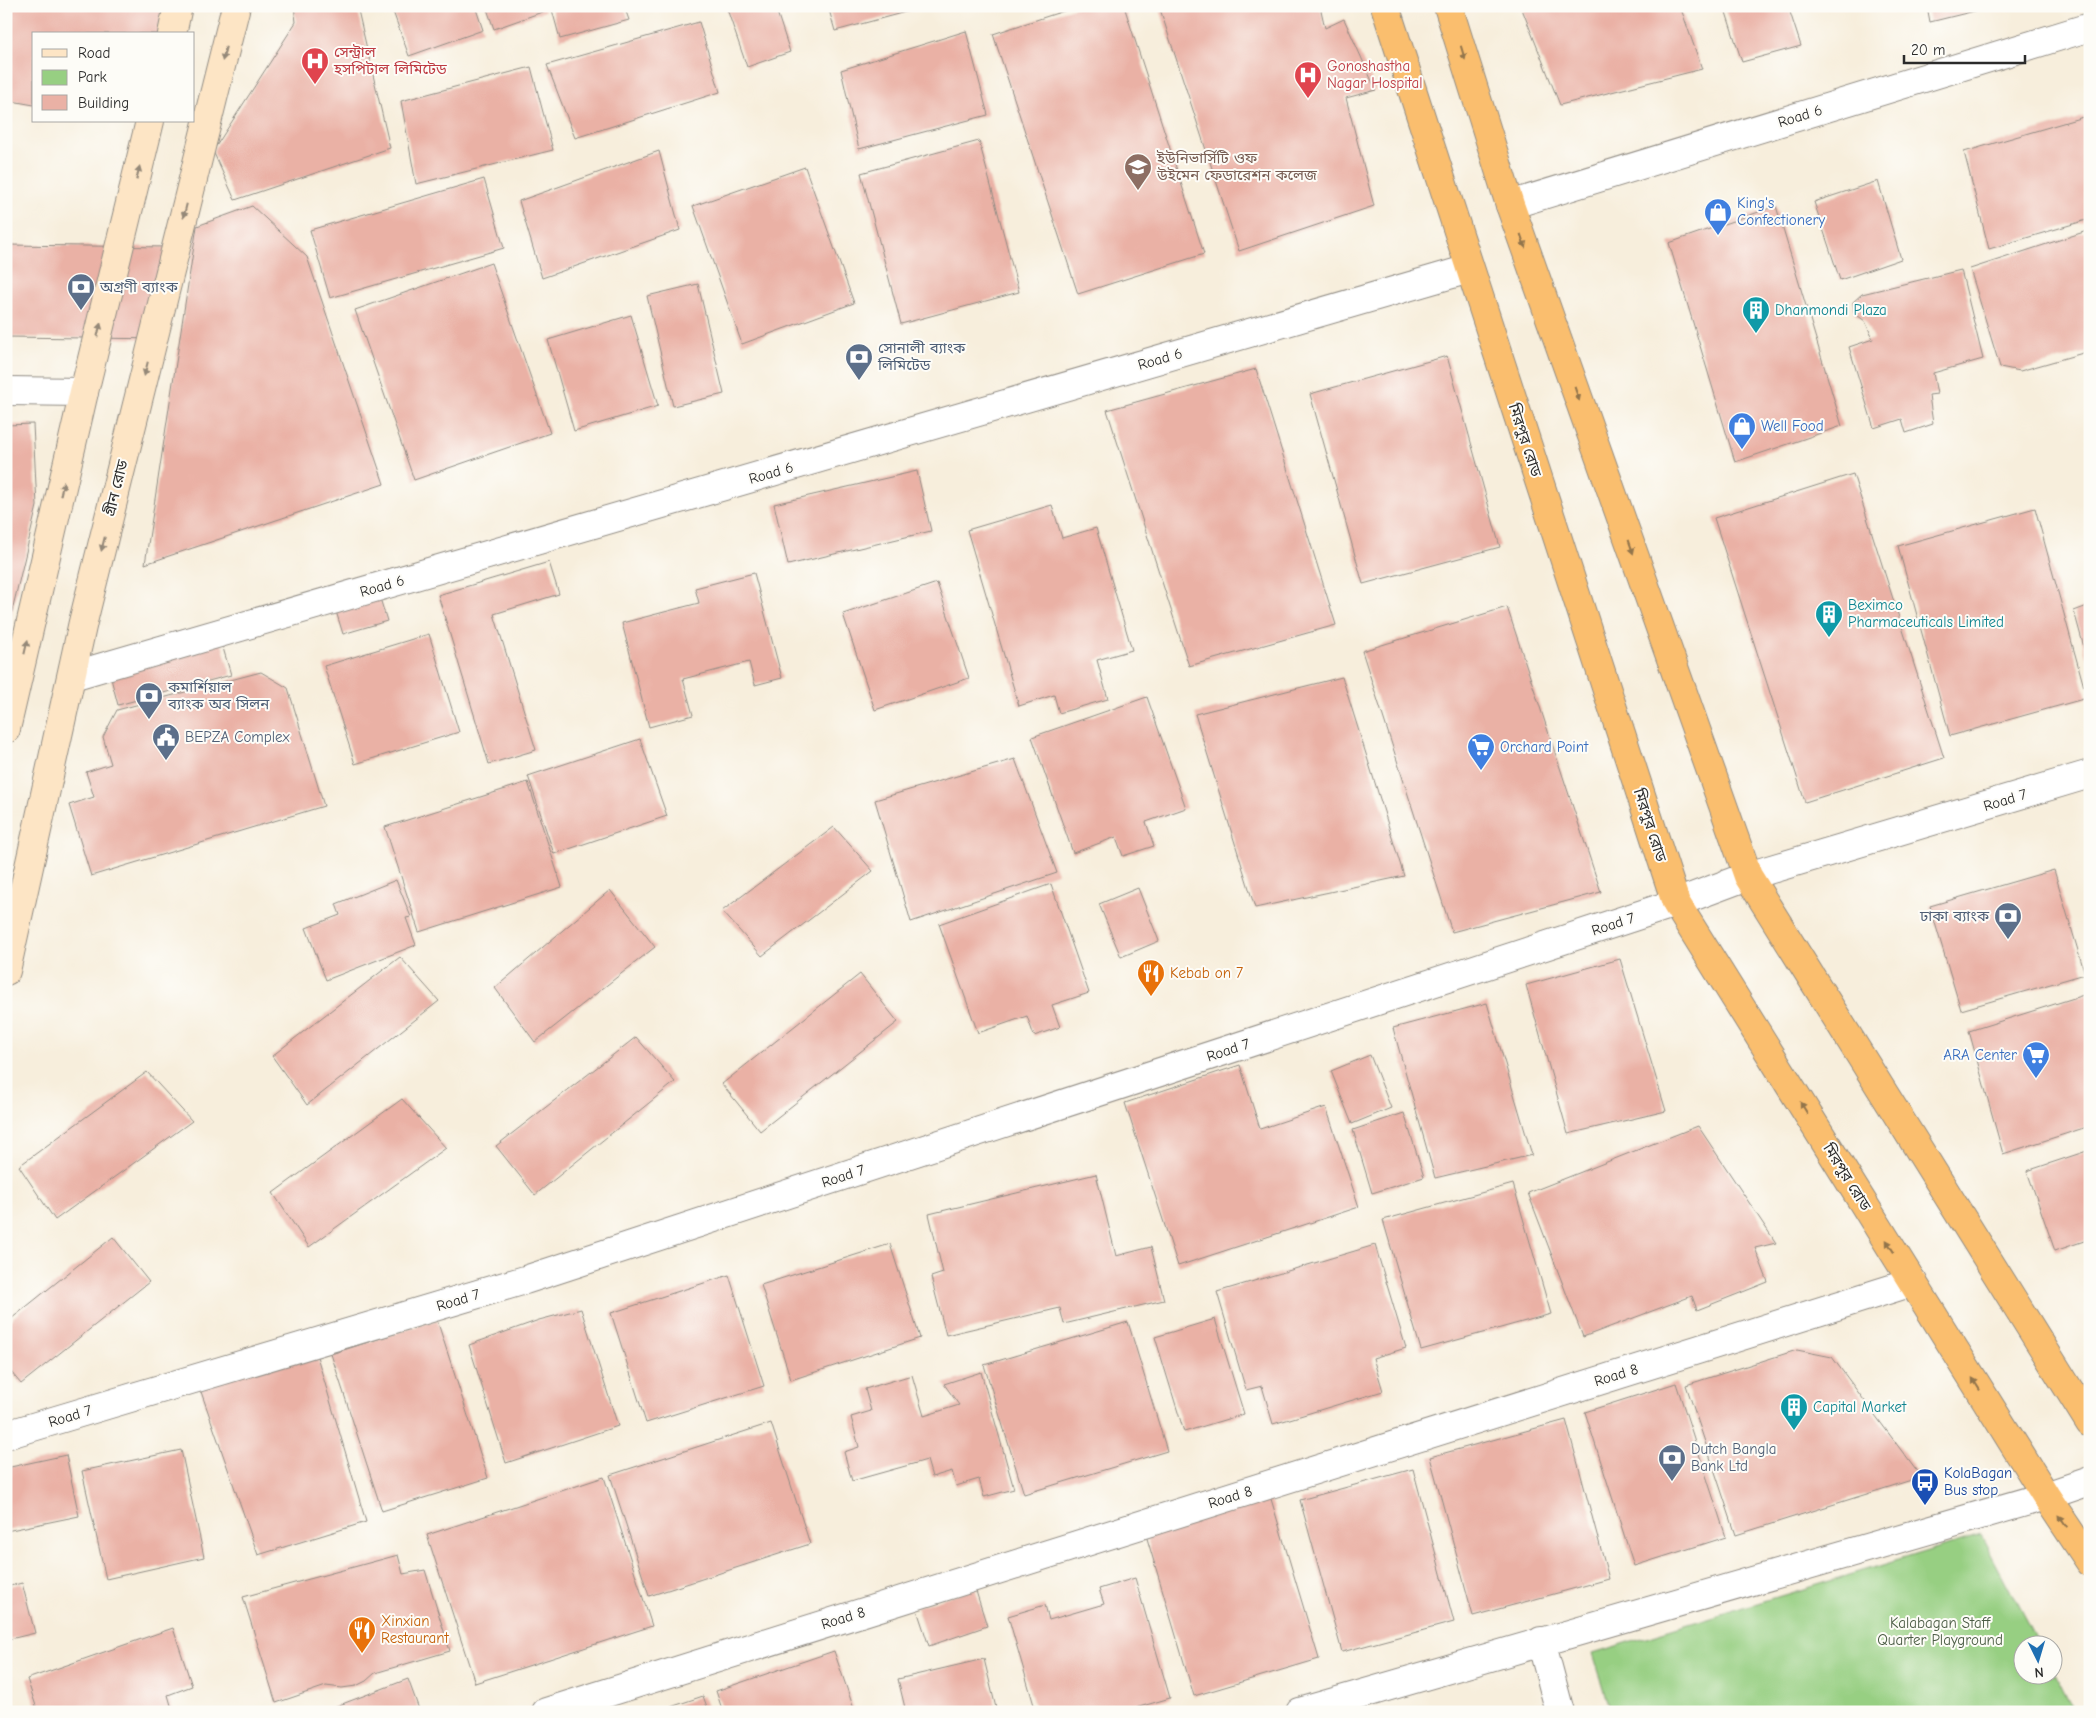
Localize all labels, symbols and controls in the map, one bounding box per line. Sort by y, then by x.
legend [32,32,195,122]
scale bar [1904,32,2025,64]
text: 20 m [1911,41,1945,59]
place label: সেন্ট্রাল হসপিটাল লিমিটেড [333,43,447,78]
text: Road [78,44,110,62]
one-way arrow [1459,45,1467,60]
one-way arrow [220,46,228,61]
hospital icon: সেন্ট্রাল হসপিটাল লিমিটেড [300,46,330,85]
place label: Gonoshastha Nagar Hospital [1327,57,1422,92]
hospital icon: Gonoshastha Nagar Hospital [1293,60,1323,99]
text: Park [78,68,107,86]
text: Building [78,94,129,112]
street label: Road 6 [1776,101,1824,131]
place label: ইউনিভার্সিটি ওফ উইমেন ফেডারেশন কলেজ [1156,149,1318,184]
school or university icon: ইউনিভার্সিটি ওফ উইমেন ফেডারেশন কলেজ [1123,152,1153,191]
one-way arrow [134,165,142,180]
place label: King's Confectionery [1737,194,1825,229]
shop icon: King's Confectionery [1703,197,1733,236]
one-way arrow [181,204,189,219]
one-way arrow [1519,234,1527,249]
bank icon: অগ্রণী ব্যাংক [66,272,96,311]
place label: অগ্রণী ব্যাংক [99,278,179,296]
building icon: Dhanmondi Plaza [1741,295,1771,334]
place label: Dhanmondi Plaza [1775,301,1887,319]
one-way arrow [95,323,103,338]
place label: সোনালী ব্যাংক লিমিটেড [877,339,966,374]
bank icon: সোনালী ব্যাংক লিমিটেড [844,342,874,381]
street label: Road 6 [1136,344,1184,374]
one-way arrow [142,361,150,376]
one-way arrow [1573,387,1581,402]
street label: মিরপুর রোড [1504,400,1545,479]
shop icon: Well Food [1727,411,1757,450]
place label: Well Food [1761,417,1824,435]
street label: গ্রীন রোড [100,458,132,518]
street label: Road 6 [747,458,795,488]
one-way arrow [58,481,66,496]
one-way arrow [98,536,106,551]
one-way arrow [1627,540,1635,555]
street label: Road 6 [358,571,406,601]
place label: Beximco Pharmaceuticals Limited [1848,596,2004,631]
building icon: Beximco Pharmaceuticals Limited [1814,599,1844,638]
one-way arrow [22,640,30,655]
place label: কমার্শিয়াল ব্যাংক অব সিলন [167,678,270,713]
bank icon: কমার্শিয়াল ব্যাংক অব সিলন [134,681,164,720]
public building icon: BEPZA Complex [151,722,181,761]
place label: BEPZA Complex [185,728,291,746]
supermarket icon: Orchard Point [1466,732,1496,771]
place label: Orchard Point [1500,738,1589,756]
street label: মিরপুর রোড [1629,785,1670,864]
street label: Road 7 [1981,785,2029,815]
bank icon: ঢাকা ব্যাংক [1993,901,2023,940]
place label: ঢাকা ব্যাংক [1919,907,1990,925]
street label: Road 7 [1589,909,1637,939]
restaurant icon: Kebab on 7 [1136,958,1166,997]
place label: Kebab on 7 [1170,964,1243,982]
street label: Road 7 [1204,1035,1252,1065]
supermarket icon: ARA Center [2021,1040,2051,1079]
place label: ARA Center [1943,1046,2017,1064]
one-way arrow [1800,1102,1809,1115]
street label: মিরপুর রোড [1819,1139,1875,1214]
street label: Road 7 [819,1161,867,1191]
one-way arrow [1886,1239,1895,1253]
street label: Road 7 [434,1285,482,1315]
street label: Road 8 [1592,1360,1640,1390]
one-way arrow [1972,1377,1981,1390]
building icon: Capital Market [1779,1392,1809,1431]
place label: Capital Market [1813,1398,1907,1416]
street label: Road 7 [46,1401,94,1431]
place label: Dutch Bangla Bank Ltd [1691,1440,1777,1475]
bank icon: Dutch Bangla Bank Ltd [1657,1443,1687,1482]
place label: KolaBagan Bus stop [1944,1464,2012,1499]
bus stop icon: KolaBagan Bus stop [1910,1467,1940,1506]
street label: Road 8 [1206,1482,1254,1512]
one-way arrow [2058,1515,2068,1528]
street label: Road 8 [819,1603,867,1633]
place label: Xinxian Restaurant [381,1612,449,1647]
park label: Kalabagan Staff Quarter Playground [1877,1614,2003,1649]
restaurant icon: Xinxian Restaurant [347,1615,377,1654]
north arrow [2014,1636,2064,1686]
text: N [2034,1664,2044,1681]

